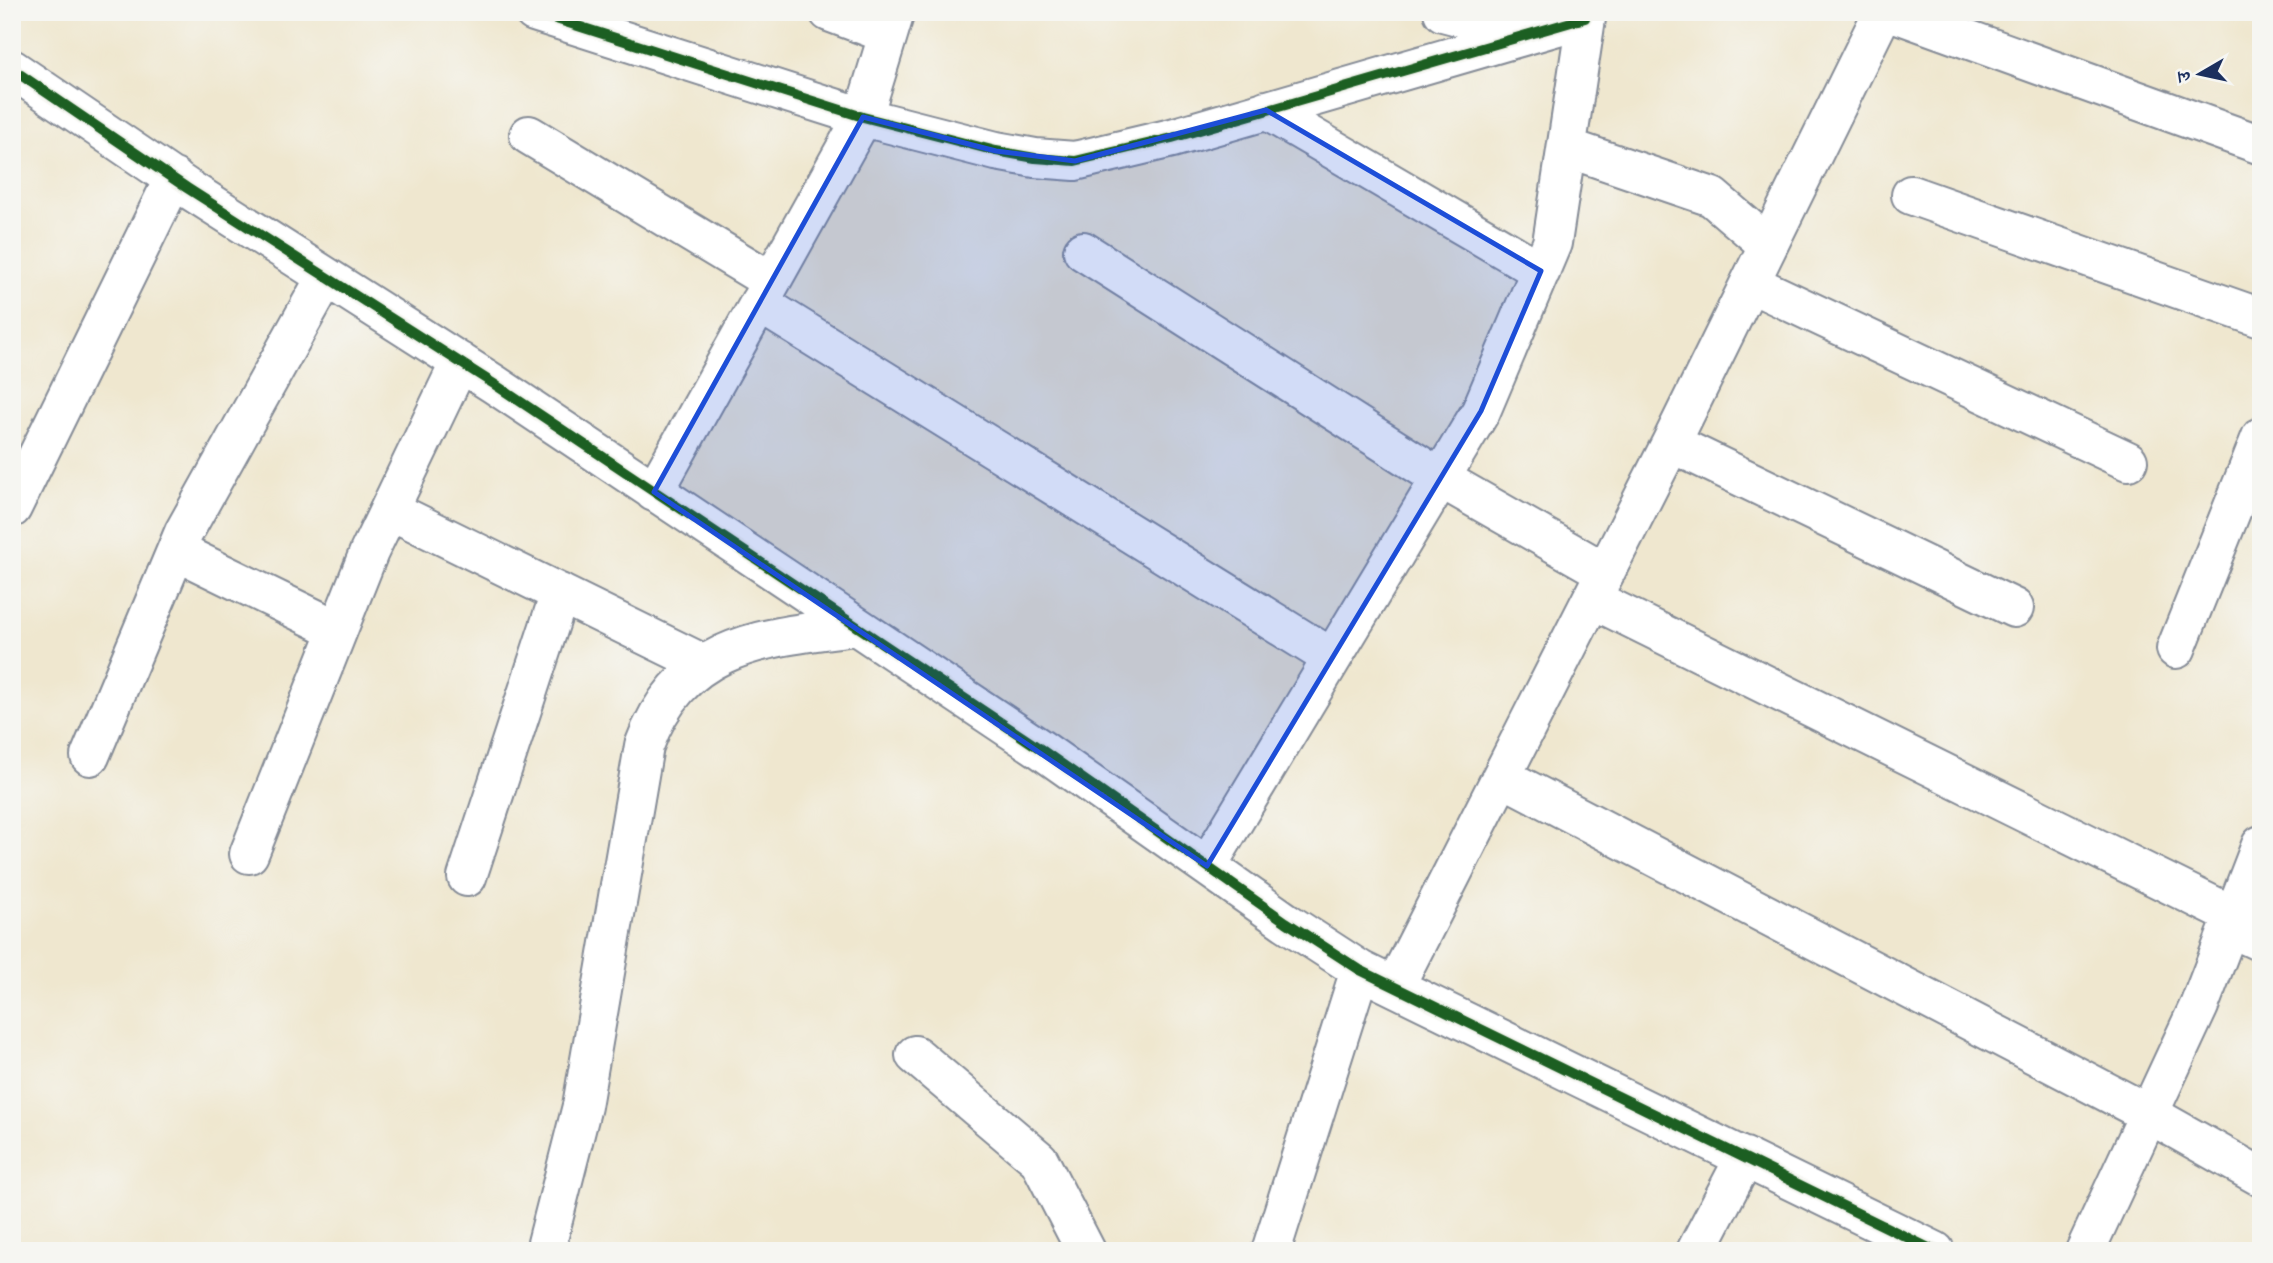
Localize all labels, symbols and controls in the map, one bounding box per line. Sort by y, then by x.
north arrow [2164,38,2234,108]
text: उ [2171,69,2197,85]

